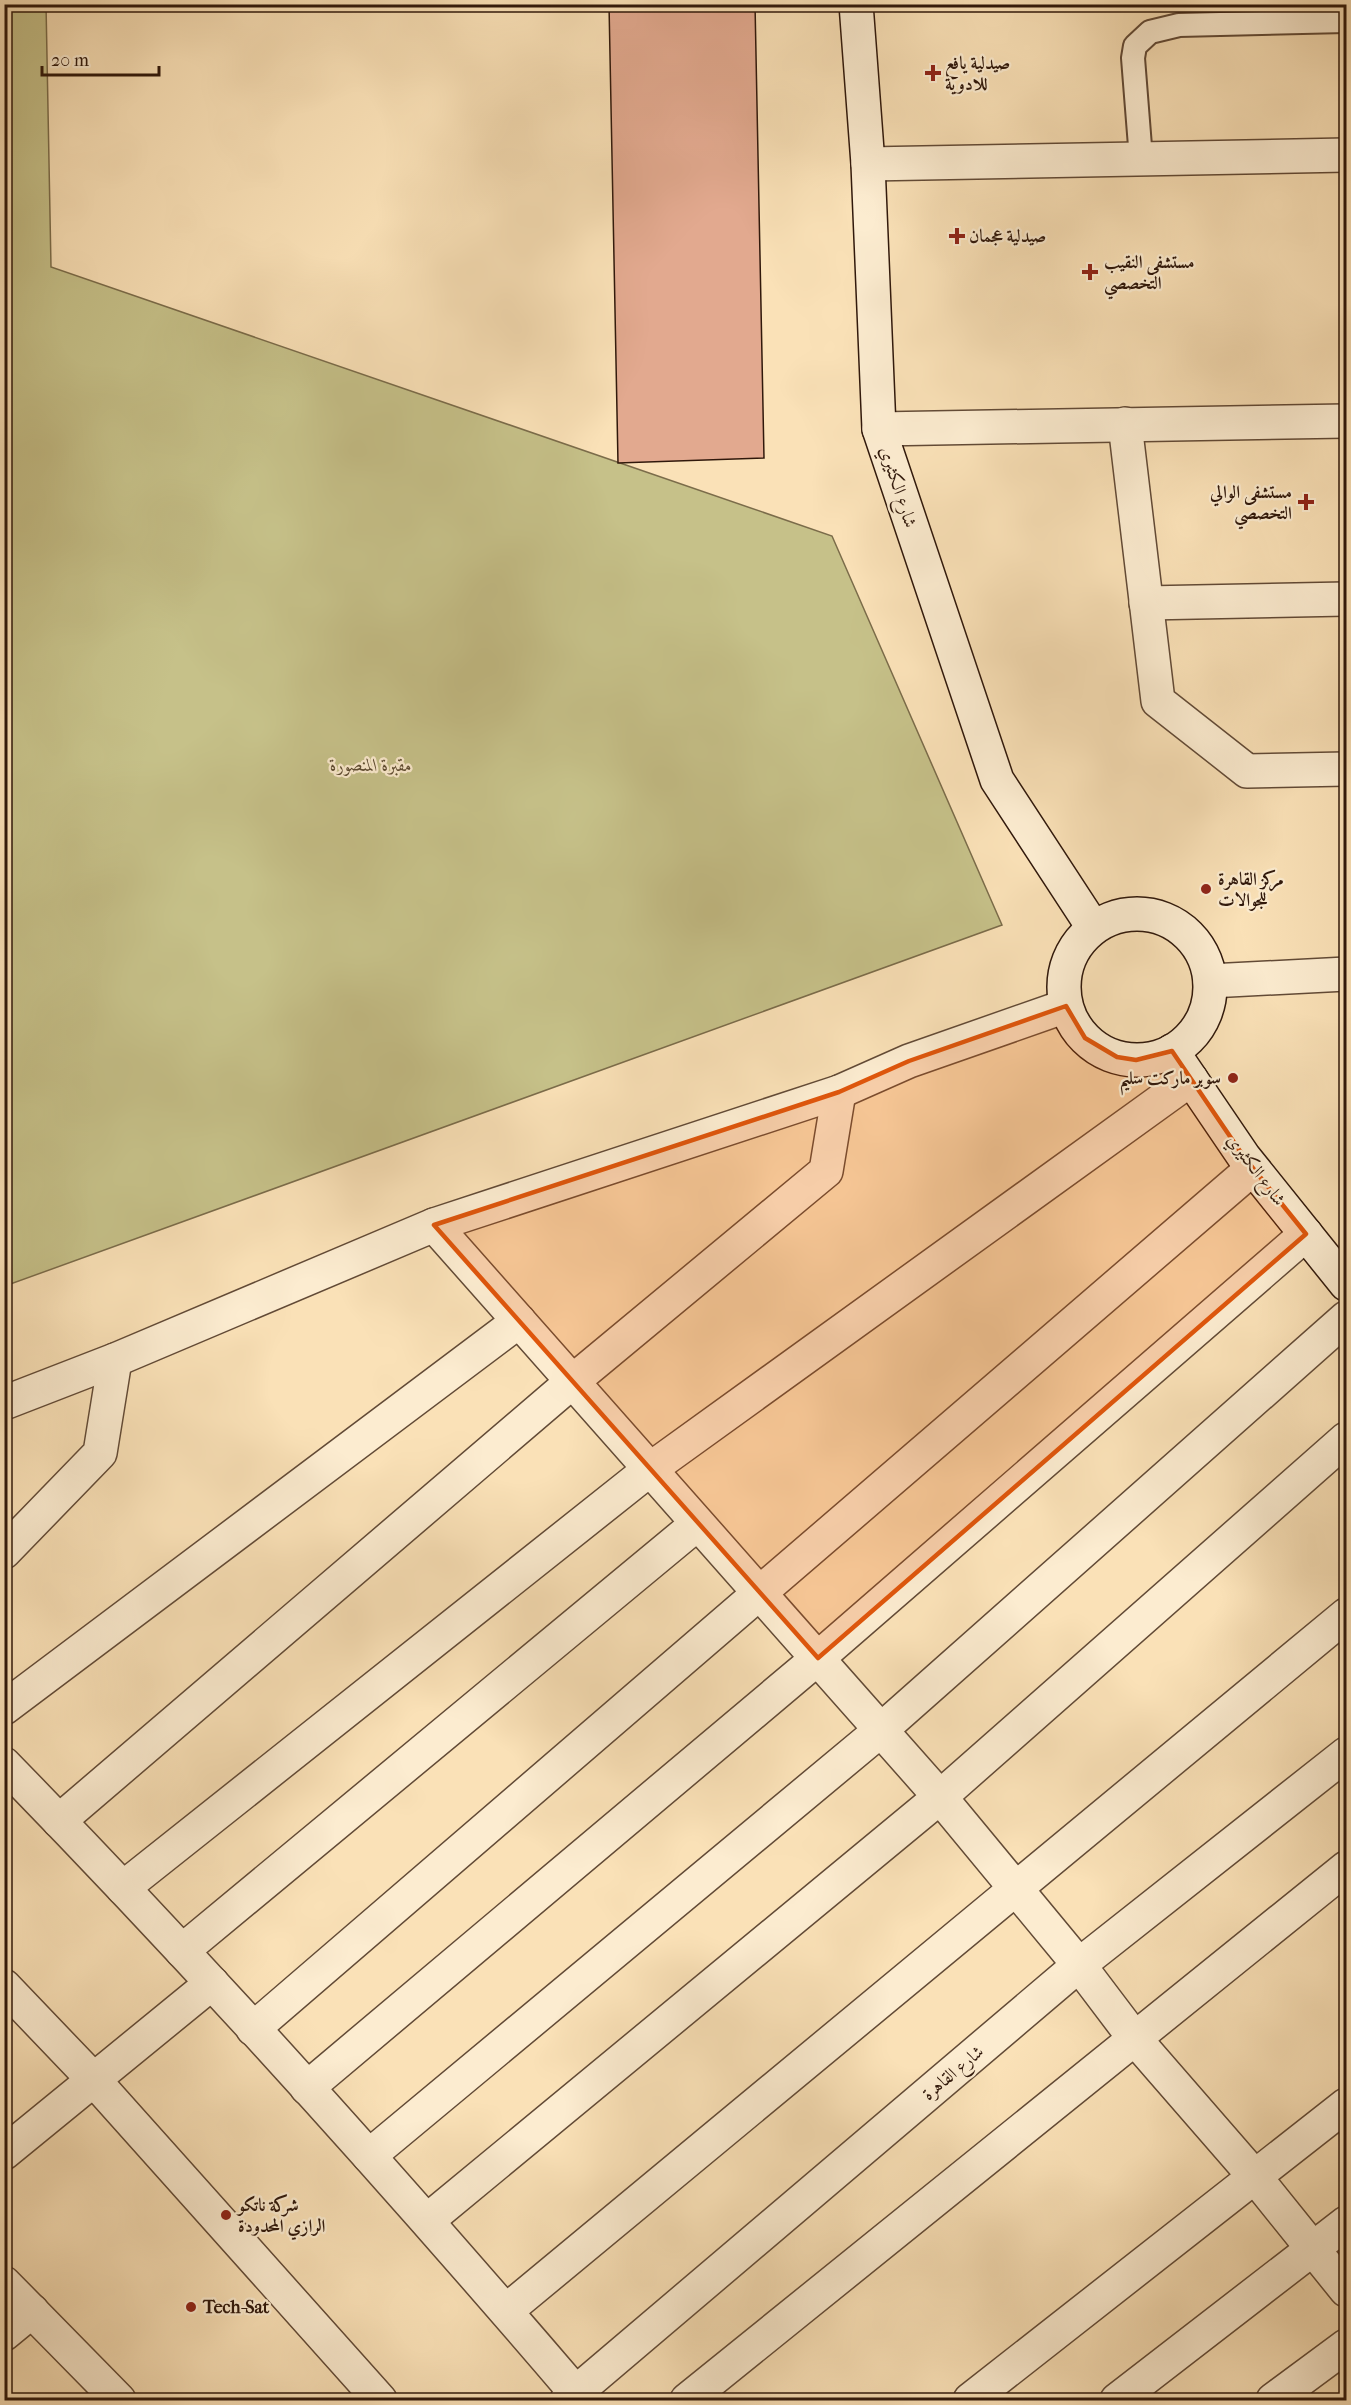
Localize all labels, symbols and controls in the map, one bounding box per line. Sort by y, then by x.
scale bar [42,39,159,77]
text: 20 m [51,50,89,71]
place label: صيدلية يافع للادوية [945,53,1010,95]
marker: صيدلية يافع للادوية [926,66,940,80]
place label: صيدلية عجمان [969,226,1046,247]
marker: صيدلية عجمان [950,229,964,243]
place label: مستشفى النقيب التخصصي [1104,252,1194,300]
marker: مستشفى النقيب التخصصي [1081,263,1099,281]
street label: شارع الكثيري [871,444,921,531]
place label: مستشفى الوالي التخصصي [1209,482,1292,530]
marker: مستشفى الوالي التخصصي [1297,493,1315,511]
park label: مقبرة المنصورة [329,755,412,776]
place label: مركز القاهرة للجوالات [1218,869,1284,911]
marker: مركز القاهرة للجوالات [1199,882,1213,896]
place label: سوبر ماركت سليم [1119,1068,1221,1096]
marker: سوبر ماركت سليم [1226,1071,1240,1085]
street label: شارع الكثيري [1219,1130,1290,1212]
street label: شارع القاهرة [918,2041,991,2108]
place label: شركة ناتكو الرازي المحدودة [236,2194,326,2241]
marker: شركة ناتكو الرازي المحدودة [219,2208,233,2222]
place label: Tech-Sat [202,2297,270,2318]
marker: Tech-Sat [184,2300,198,2314]

